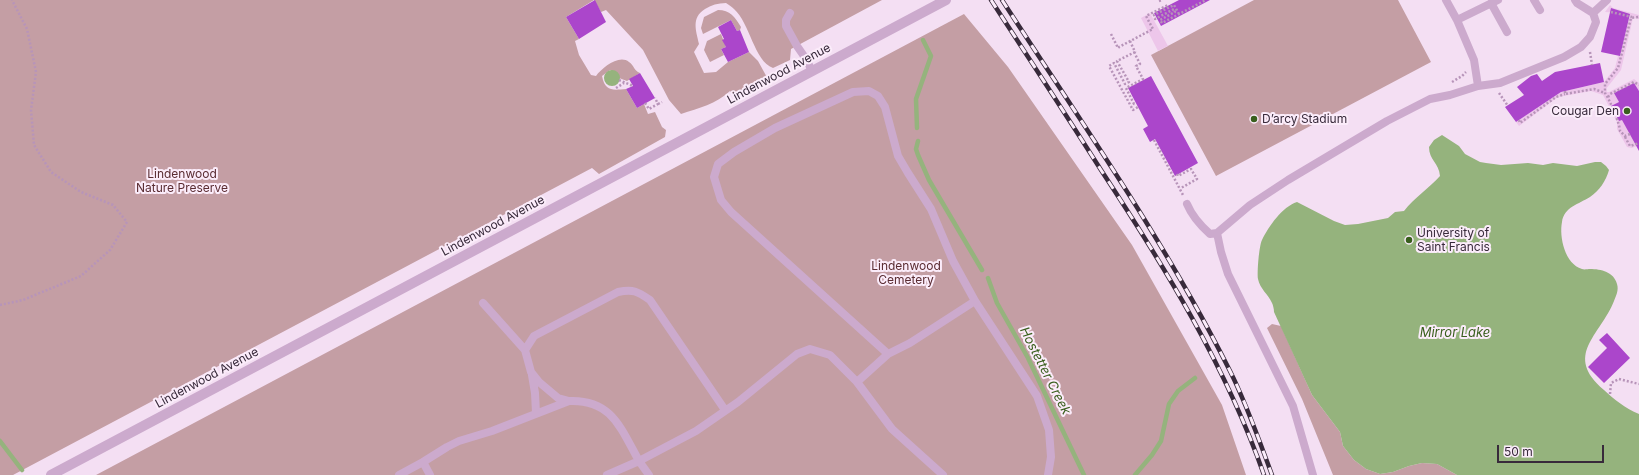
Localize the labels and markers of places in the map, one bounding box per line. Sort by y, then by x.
place label: Cougar Den [1551,104,1619,118]
marker: Cougar Den [1622,106,1632,116]
place label: D’arcy Stadium [1262,112,1347,126]
marker: D’arcy Stadium [1249,114,1259,124]
place label: University of Saint Francis [1417,226,1490,254]
marker: University of Saint Francis [1404,235,1414,245]

